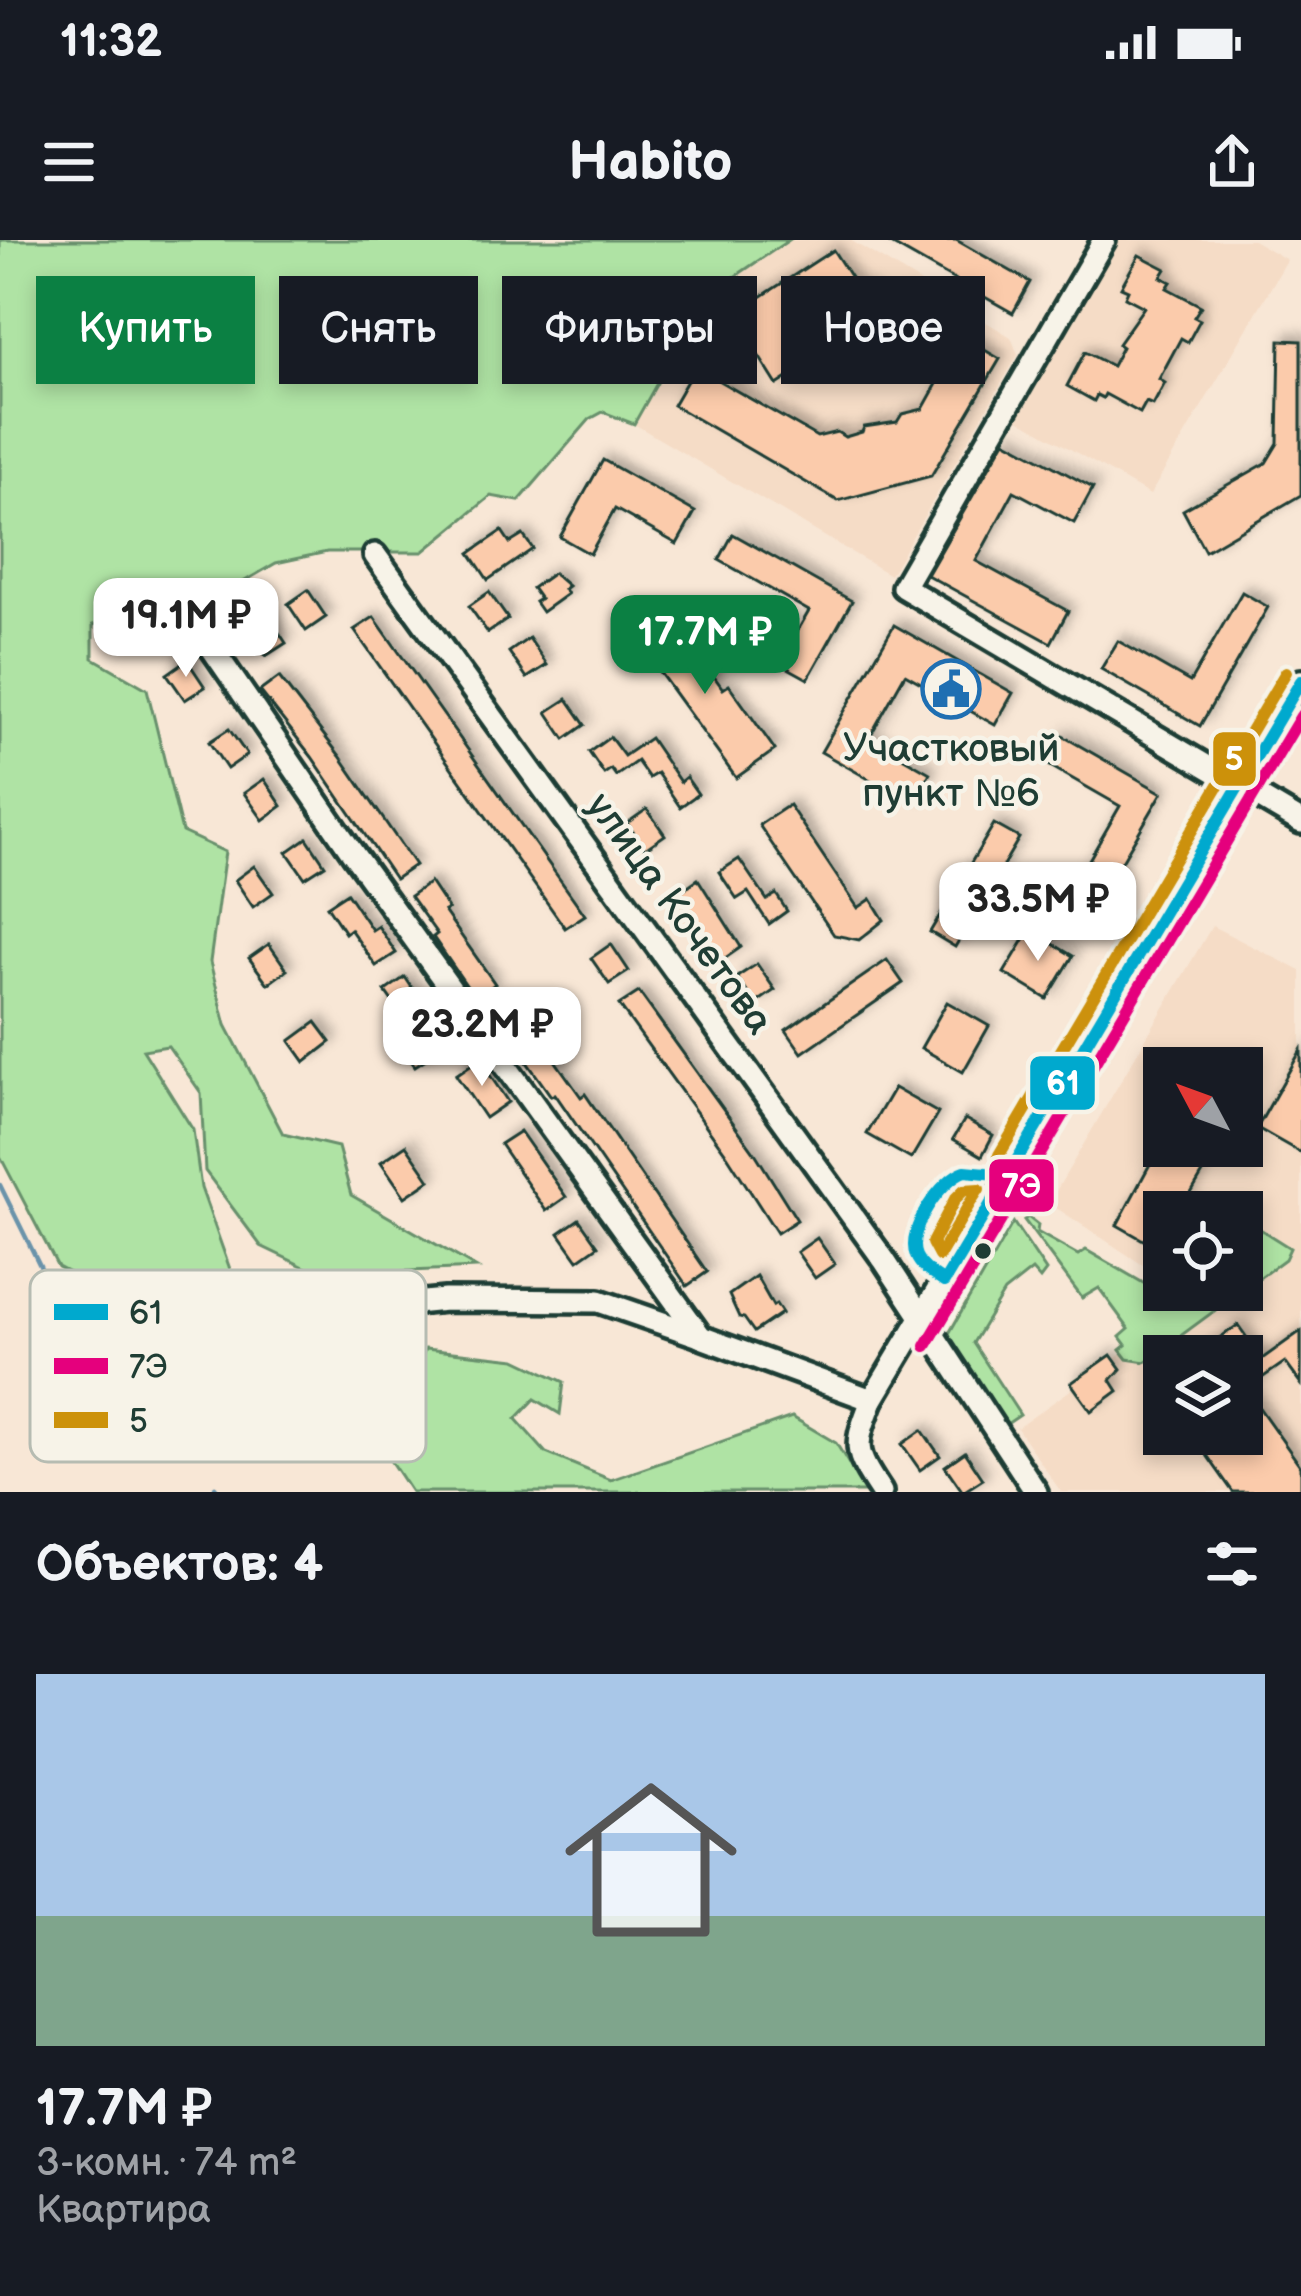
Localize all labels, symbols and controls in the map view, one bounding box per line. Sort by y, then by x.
text: 11:32 [60,15,162,70]
icon: menu [36,129,102,195]
icon: share [1199,129,1265,195]
text: Habito [569,130,732,195]
chip: Купить [36,276,255,384]
chip: Снять [279,276,478,384]
chip: Фильтры [502,276,757,384]
chip: Новое [781,276,985,384]
pin: 19.1M ₽ [75,578,297,680]
text: 19.1M ₽ [120,593,252,640]
pin: 17.7M ₽ [594,595,816,697]
text: 17.7M ₽ [638,610,772,657]
public building icon: Участковый пункт №6 [920,658,982,720]
place label: Участковый пункт №6 [842,726,1060,818]
line badge: 5 [1211,730,1258,788]
text: 5 [1224,740,1244,780]
street label: улица Кочетова [576,784,782,1044]
pin: 33.5M ₽ [927,862,1149,964]
text: 33.5M ₽ [966,877,1110,924]
pin: 23.2M ₽ [371,987,593,1089]
text: 23.2M ₽ [410,1002,554,1049]
north arrow [1143,1047,1263,1167]
map controls [1143,1047,1263,1455]
line badge: 61 [1028,1054,1097,1112]
text: 61 [1046,1064,1080,1104]
line badge: 7Э [987,1157,1056,1214]
text: 7Э [1001,1167,1041,1207]
button: locate [1143,1191,1263,1311]
unlabelled marker [972,1240,994,1262]
legend [30,1270,426,1462]
text: 61 [129,1294,162,1334]
button: layers [1143,1335,1263,1455]
text: 7Э [129,1348,168,1388]
text: 5 [129,1402,148,1442]
icon: filters [1199,1531,1265,1597]
text: Объектов: 4 [36,1534,323,1595]
icon: home [543,1752,759,1968]
text: 17.7M ₽ [36,2079,212,2140]
text: 3-комн. · 74 m² [36,2140,297,2187]
text: Квартира [36,2187,211,2234]

